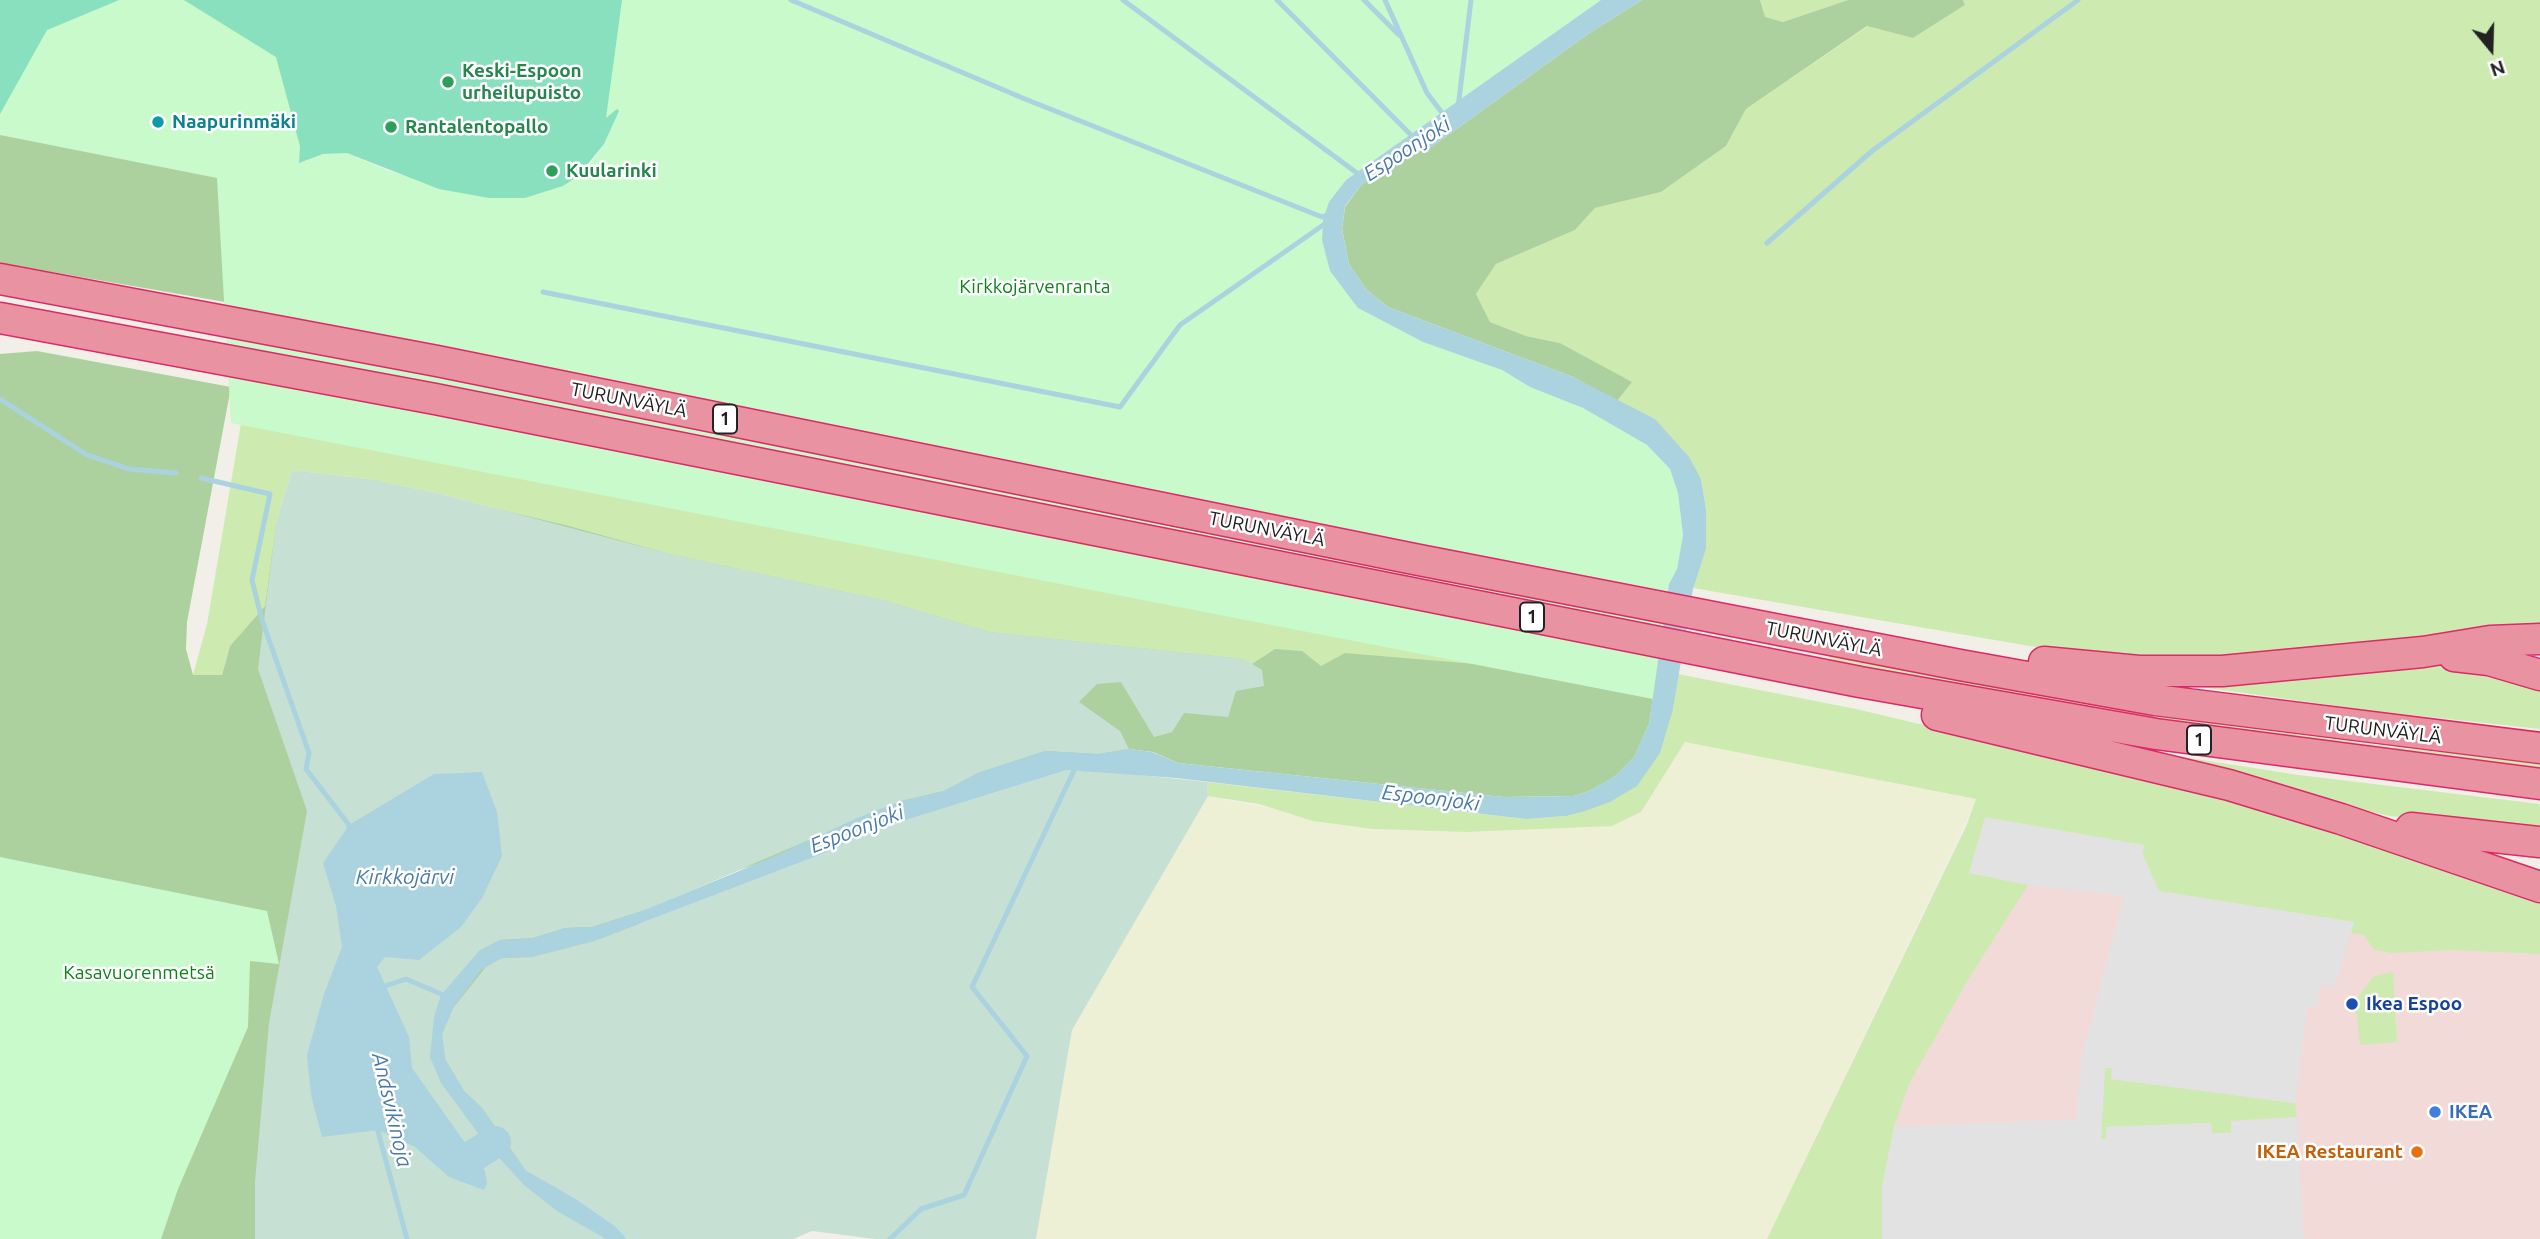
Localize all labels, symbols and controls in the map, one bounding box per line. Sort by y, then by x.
north arrow [2456,14,2526,84]
text: N [2488,56,2508,82]
place label: Keski-Espoon urheilupuisto [462,60,582,104]
marker: Keski-Espoon urheilupuisto [440,74,456,90]
place label: Naapurinmäki [172,111,296,133]
water label: Espoonjoki [1359,112,1455,186]
marker: Naapurinmäki [150,114,166,130]
place label: Rantalentopallo [405,116,549,138]
marker: Rantalentopallo [383,119,399,135]
place label: Kuularinki [566,160,657,182]
marker: Kuularinki [544,163,560,179]
park label: Kirkkojärvenranta [959,276,1111,298]
street label: TURUNVÄYLÄ [569,378,689,422]
road number: 1 [713,404,737,433]
street label: TURUNVÄYLÄ [1207,507,1327,551]
road number: 1 [1520,602,1544,632]
street label: TURUNVÄYLÄ [1764,617,1884,661]
street label: TURUNVÄYLÄ [2323,712,2443,748]
road number: 1 [2187,726,2211,754]
water label: Espoonjoki [1381,779,1481,817]
water label: Espoonjoki [807,800,907,858]
water label: Kirkkojärvi [356,864,454,890]
park label: Kasavuorenmetsä [63,962,215,984]
place label: Ikea Espoo [2366,993,2462,1015]
marker: Ikea Espoo [2344,996,2360,1012]
water label: Andsvikinoja [367,1050,417,1170]
place label: IKEA [2449,1101,2492,1123]
marker: IKEA [2427,1104,2443,1120]
place label: IKEA Restaurant [2257,1141,2403,1163]
marker: IKEA Restaurant [2409,1144,2425,1160]

